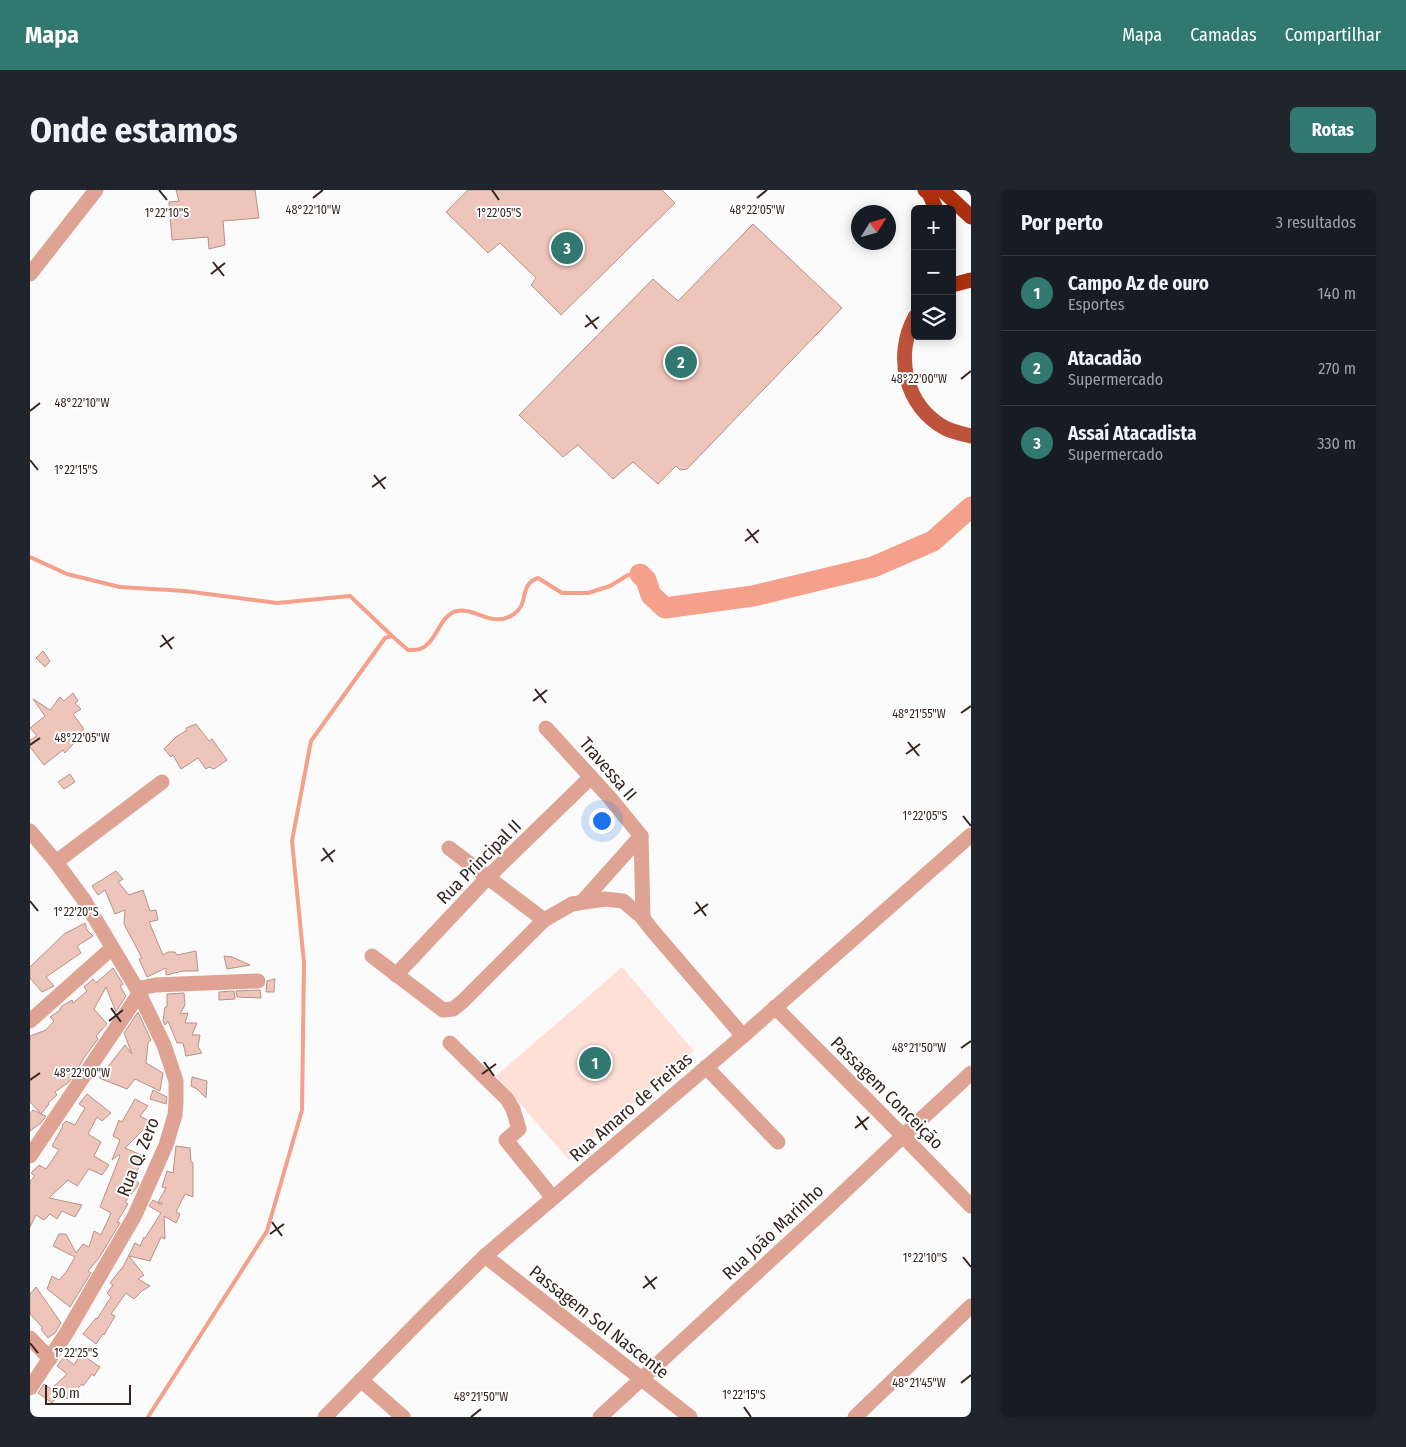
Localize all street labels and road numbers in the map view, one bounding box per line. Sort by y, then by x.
street label: Travessa II [575,733,641,805]
street label: Rua Principal II [432,815,526,909]
street label: Passagem Conceição [826,1032,948,1154]
street label: Rua Amaro de Freitas [565,1048,697,1166]
street label: Rua Q. Zero [112,1114,164,1200]
street label: Rua João Marinho [718,1180,828,1284]
street label: Passagem Sol Nascente [525,1261,673,1383]

